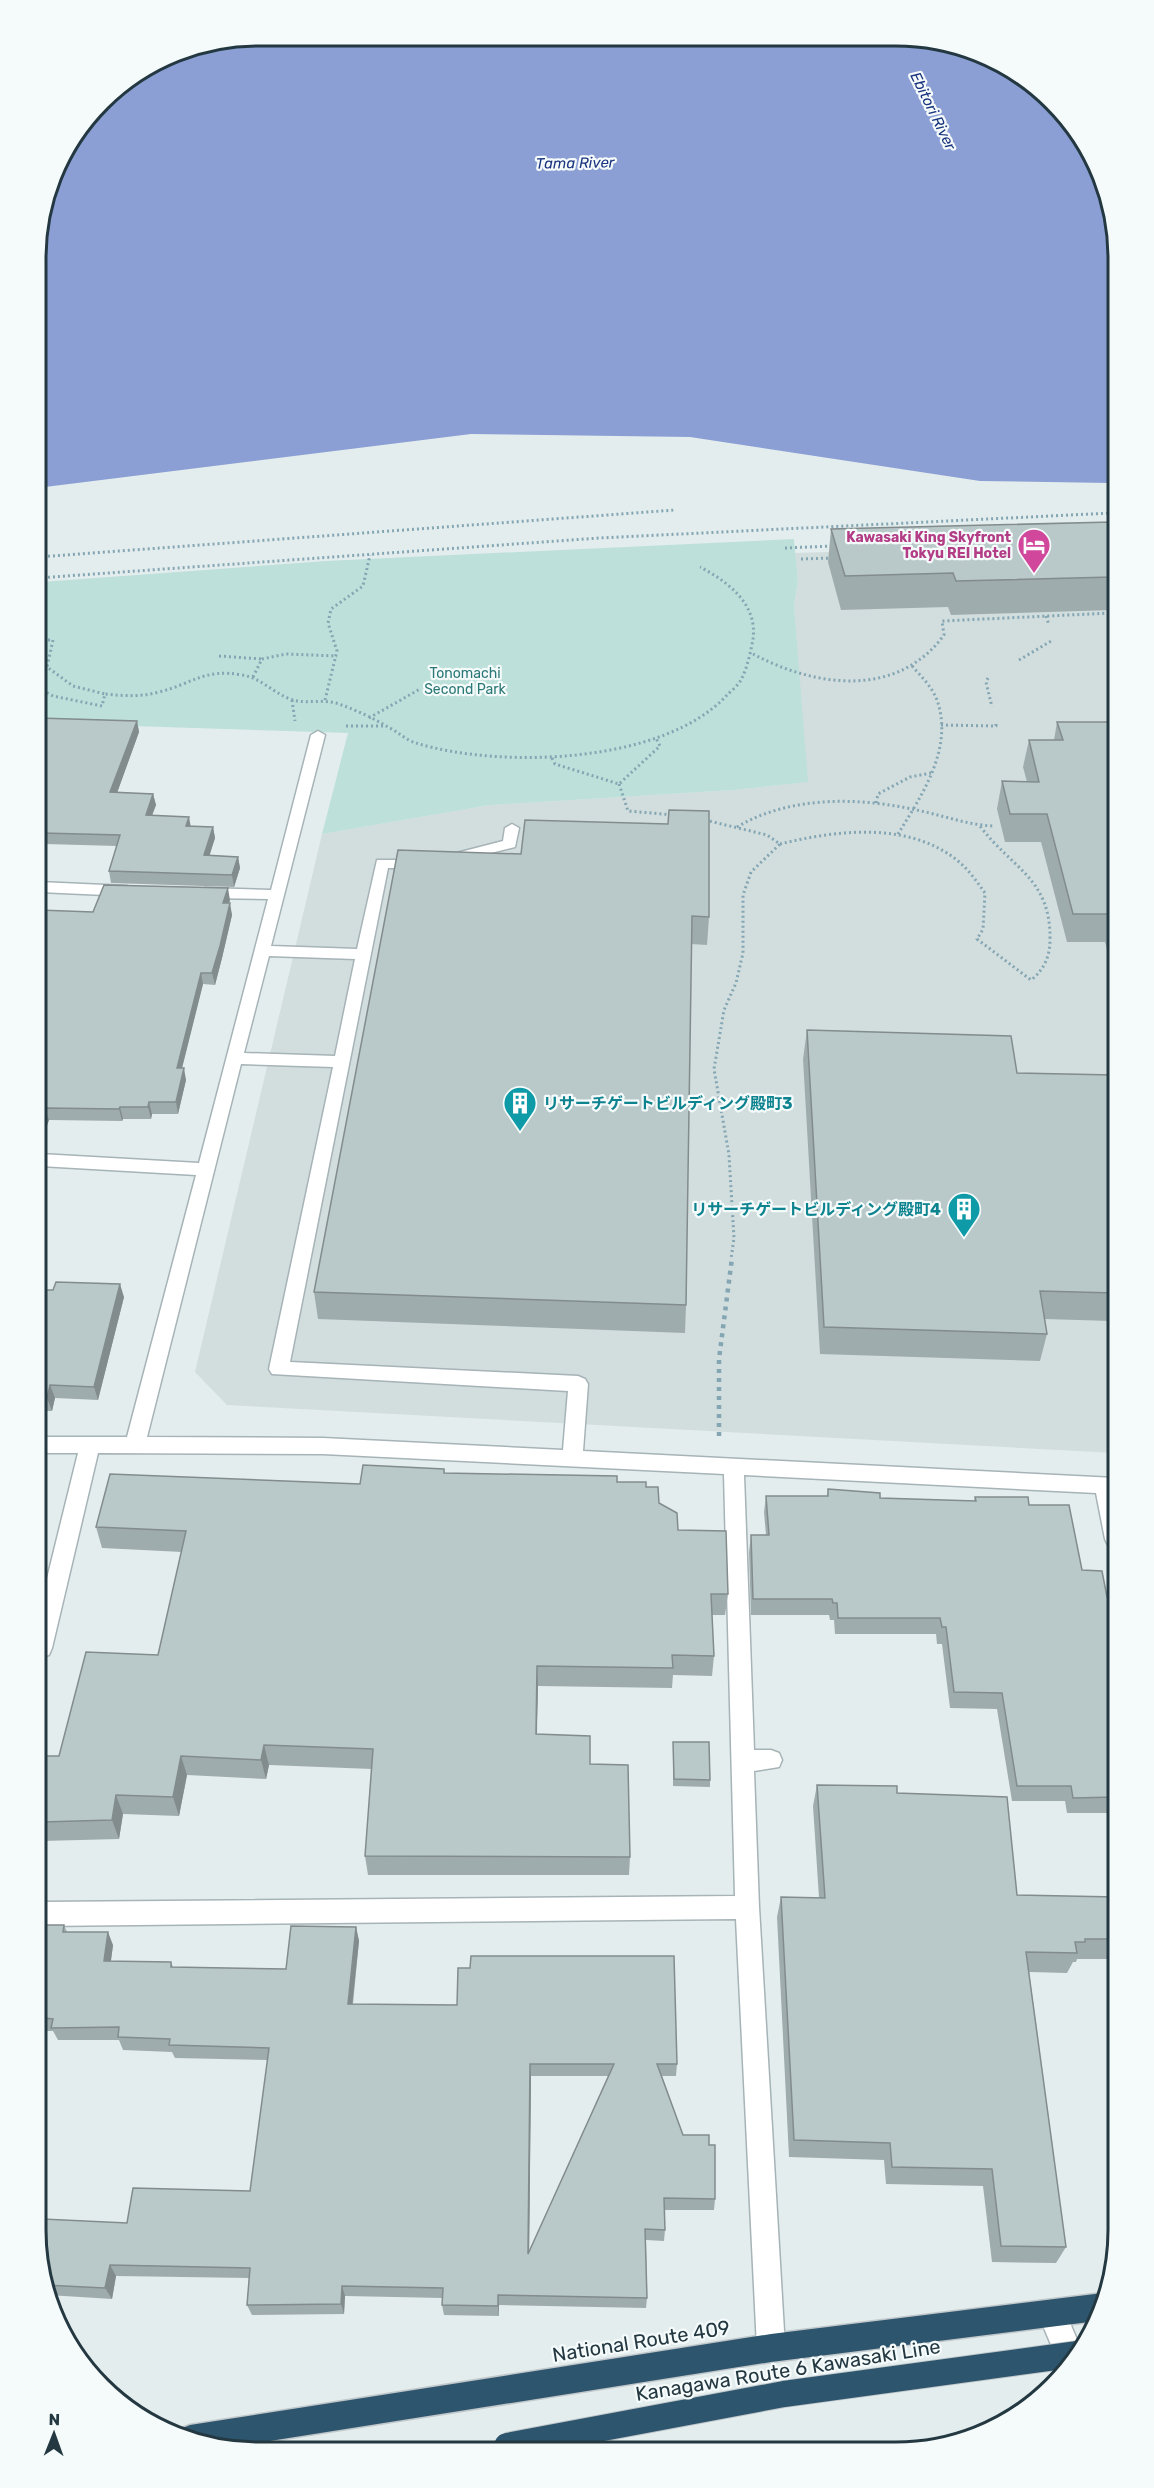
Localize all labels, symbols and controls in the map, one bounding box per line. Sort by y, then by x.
water label: Ebitori River [906,69,960,154]
water label: Tama River [535,153,616,173]
hotel icon: Kawasaki King Skyfront Tokyu REI Hotel [1016,527,1052,574]
place label: Kawasaki King Skyfront Tokyu REI Hotel [846,529,1011,562]
park label: Tonomachi Second Park [424,665,507,698]
building icon: リサーチゲートビルディング殿町3 [502,1085,538,1132]
place label: リサーチゲートビルディング殿町3 [543,1094,792,1113]
building icon: リサーチゲートビルディング殿町4 [946,1191,982,1238]
place label: リサーチゲートビルディング殿町4 [691,1200,941,1219]
street label: National Route 409 [551,2315,731,2367]
street label: Kanagawa Route 6 Kawasaki Line [634,2334,942,2406]
north arrow [24,2404,84,2464]
text: N [48,2410,60,2429]

